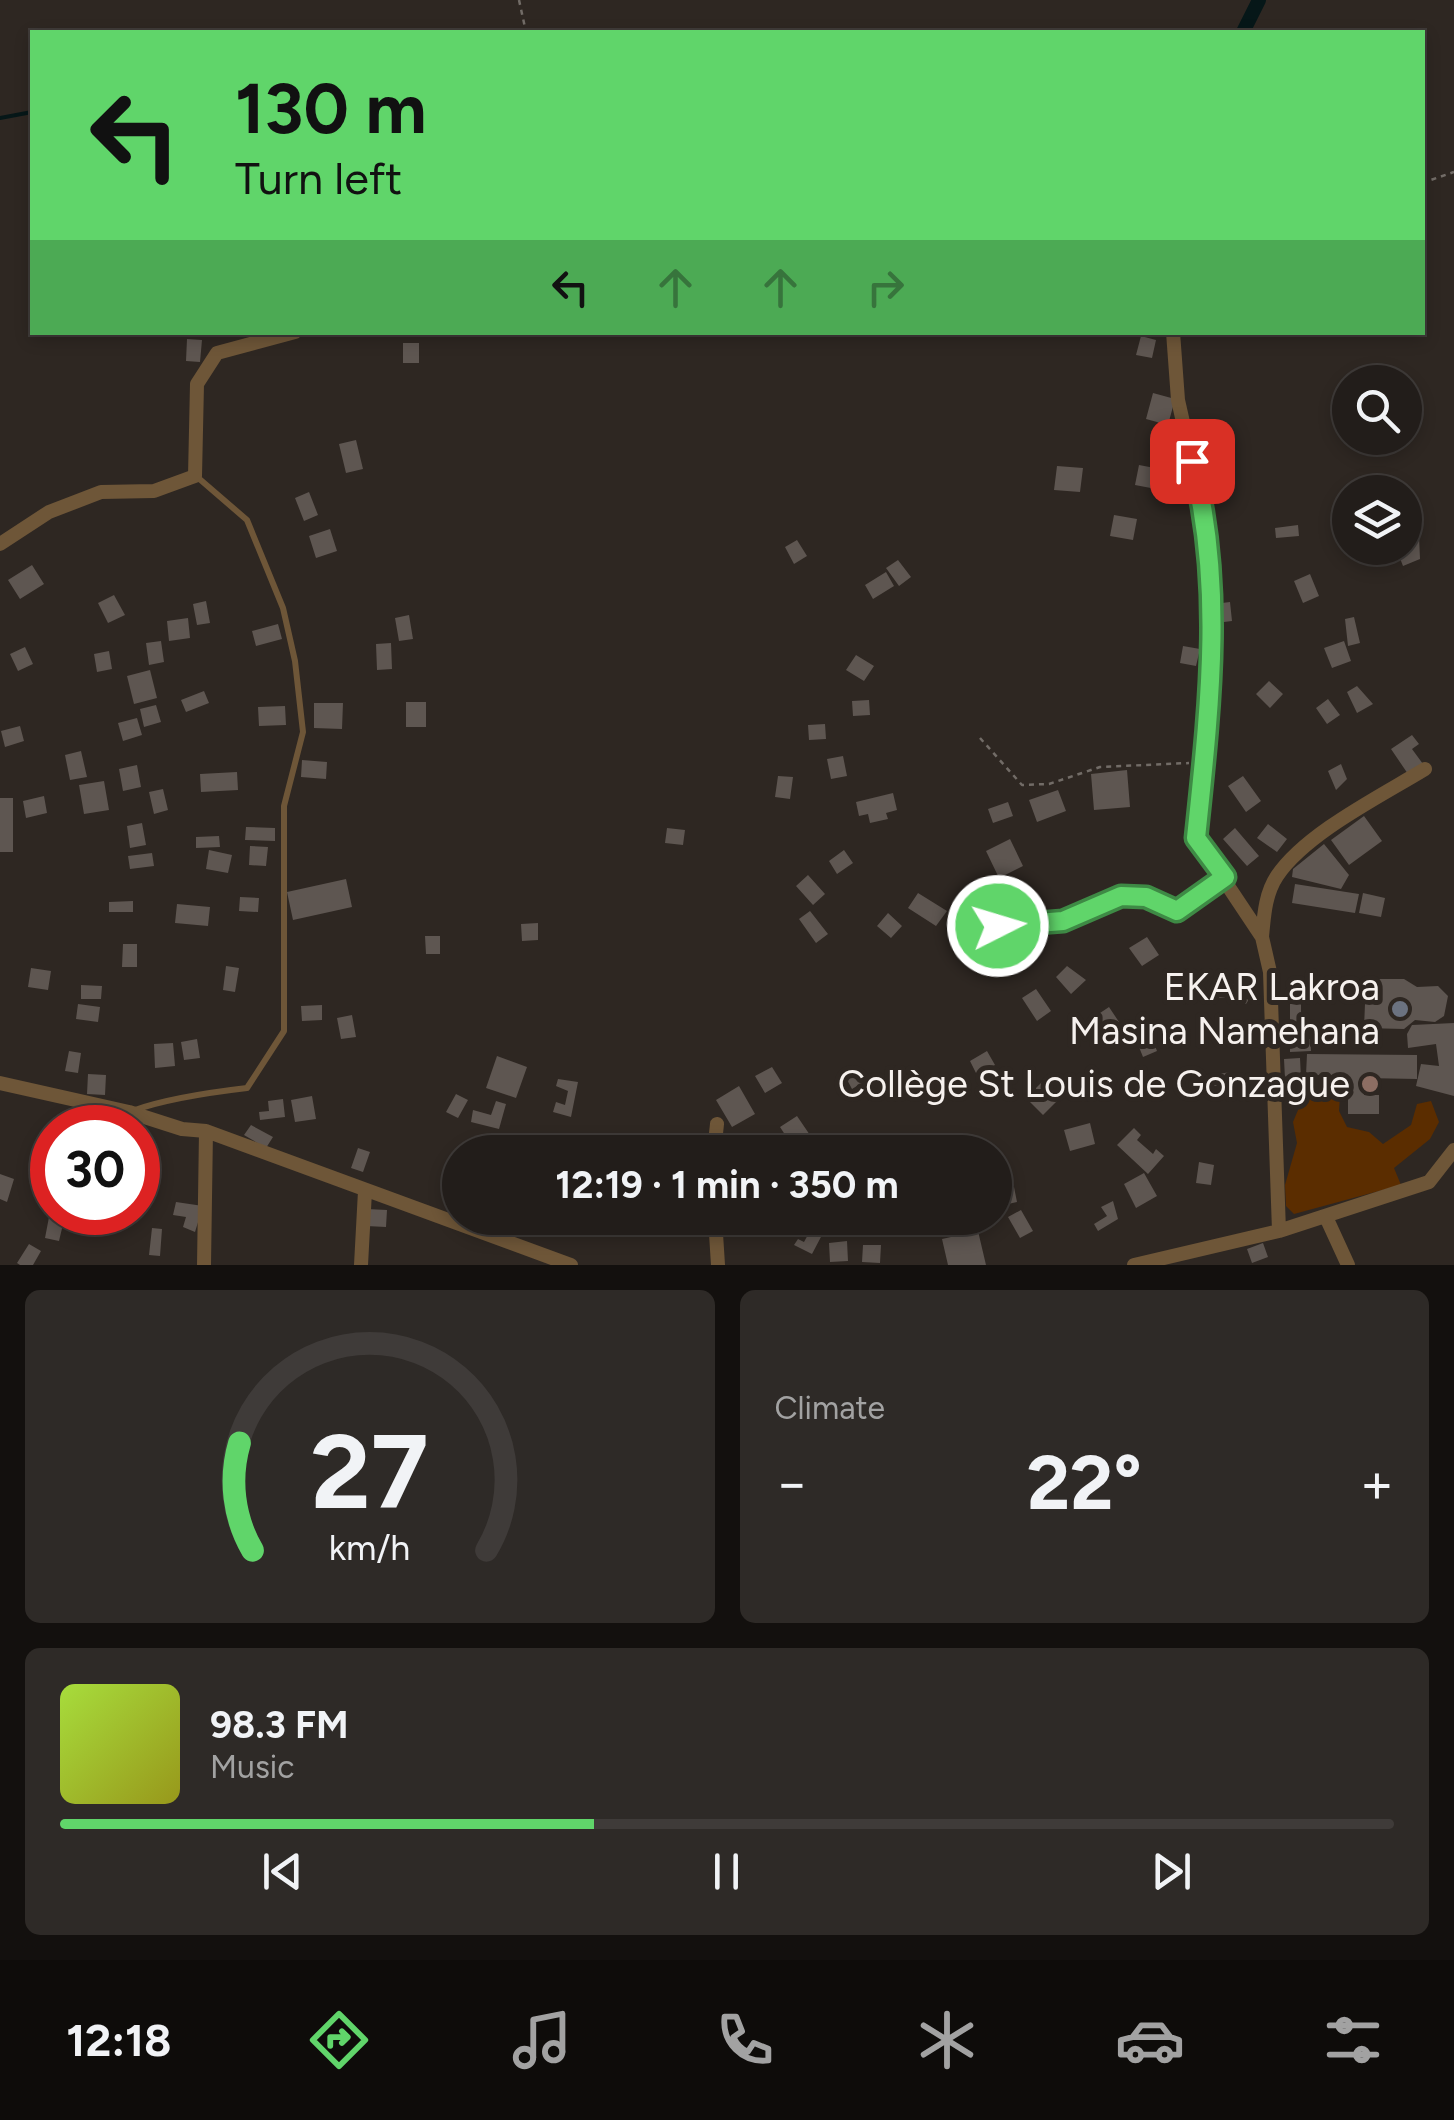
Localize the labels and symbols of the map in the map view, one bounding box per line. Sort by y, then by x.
pin [1150,419,1235,504]
position arrow [946,874,1050,978]
place label: EKAR Lakroa Masina Namehana [1069,964,1380,1054]
marker: EKAR Lakroa Masina Namehana [1389,998,1411,1020]
place label: Collège St Louis de Gonzague [838,1061,1350,1107]
marker: Collège St Louis de Gonzague [1359,1073,1381,1095]
speed limit sign: 30 [30,1105,160,1235]

